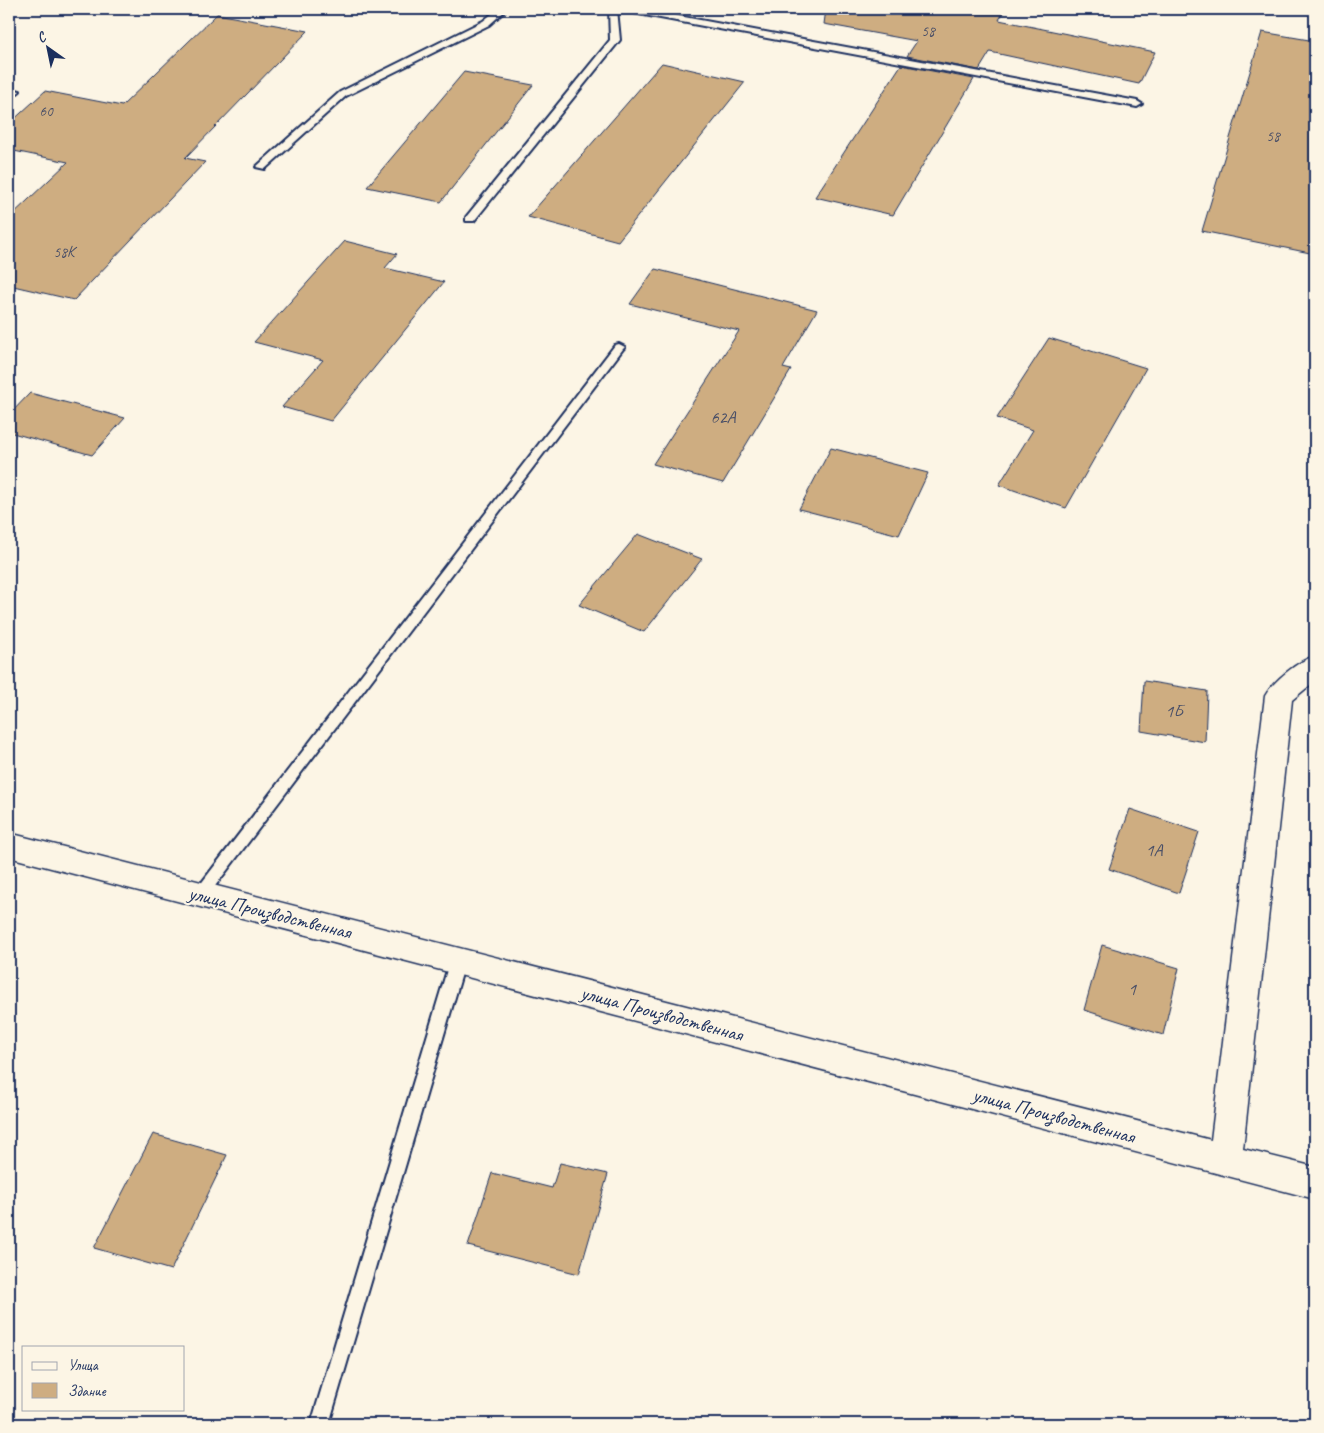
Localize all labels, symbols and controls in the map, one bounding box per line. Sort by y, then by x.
north arrow [22,22,72,72]
house number: 58 [921,22,936,41]
text: С [34,27,50,47]
house number: 60 [39,102,54,121]
house number: 58 [1266,127,1281,146]
house number: 58К [54,243,78,262]
house number: 62А [710,406,737,428]
house number: 1Б [1165,700,1185,722]
house number: 1А [1145,839,1164,861]
street label: улица Производственная [185,880,356,946]
house number: 1 [1128,978,1137,1000]
street label: улица Производственная [577,980,748,1049]
street label: улица Производственная [969,1082,1140,1151]
legend [22,1346,185,1410]
text: Улица [68,1356,99,1375]
text: Здание [68,1382,107,1401]

